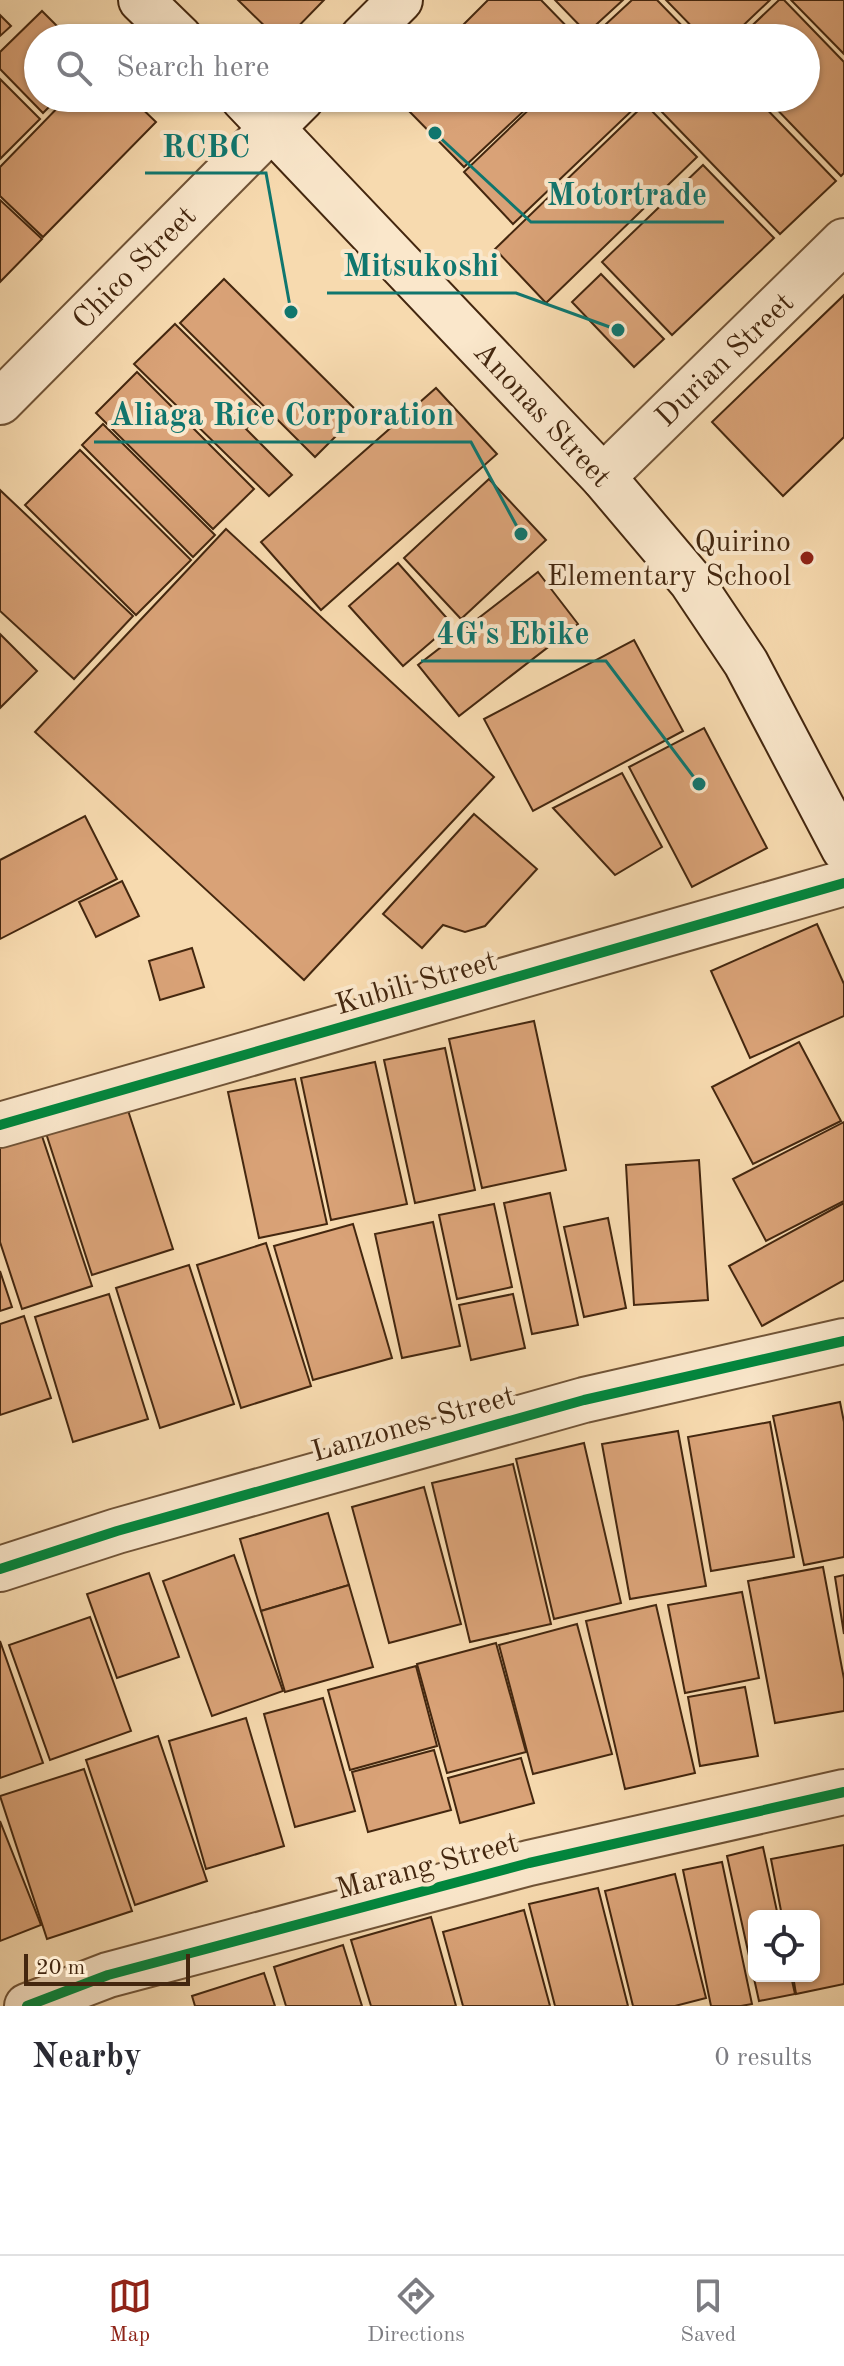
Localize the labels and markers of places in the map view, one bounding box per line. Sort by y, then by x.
callout: RCBC [145,117,266,173]
callout: Motortrade [531,166,724,222]
callout: Mitsukoshi [327,237,516,293]
callout: Aliaga Rice Corporation [94,386,471,442]
place label: Quirino Elementary School [547,528,791,592]
marker: Quirino Elementary School [798,549,816,567]
callout: 4G's Ebike [421,605,606,661]

